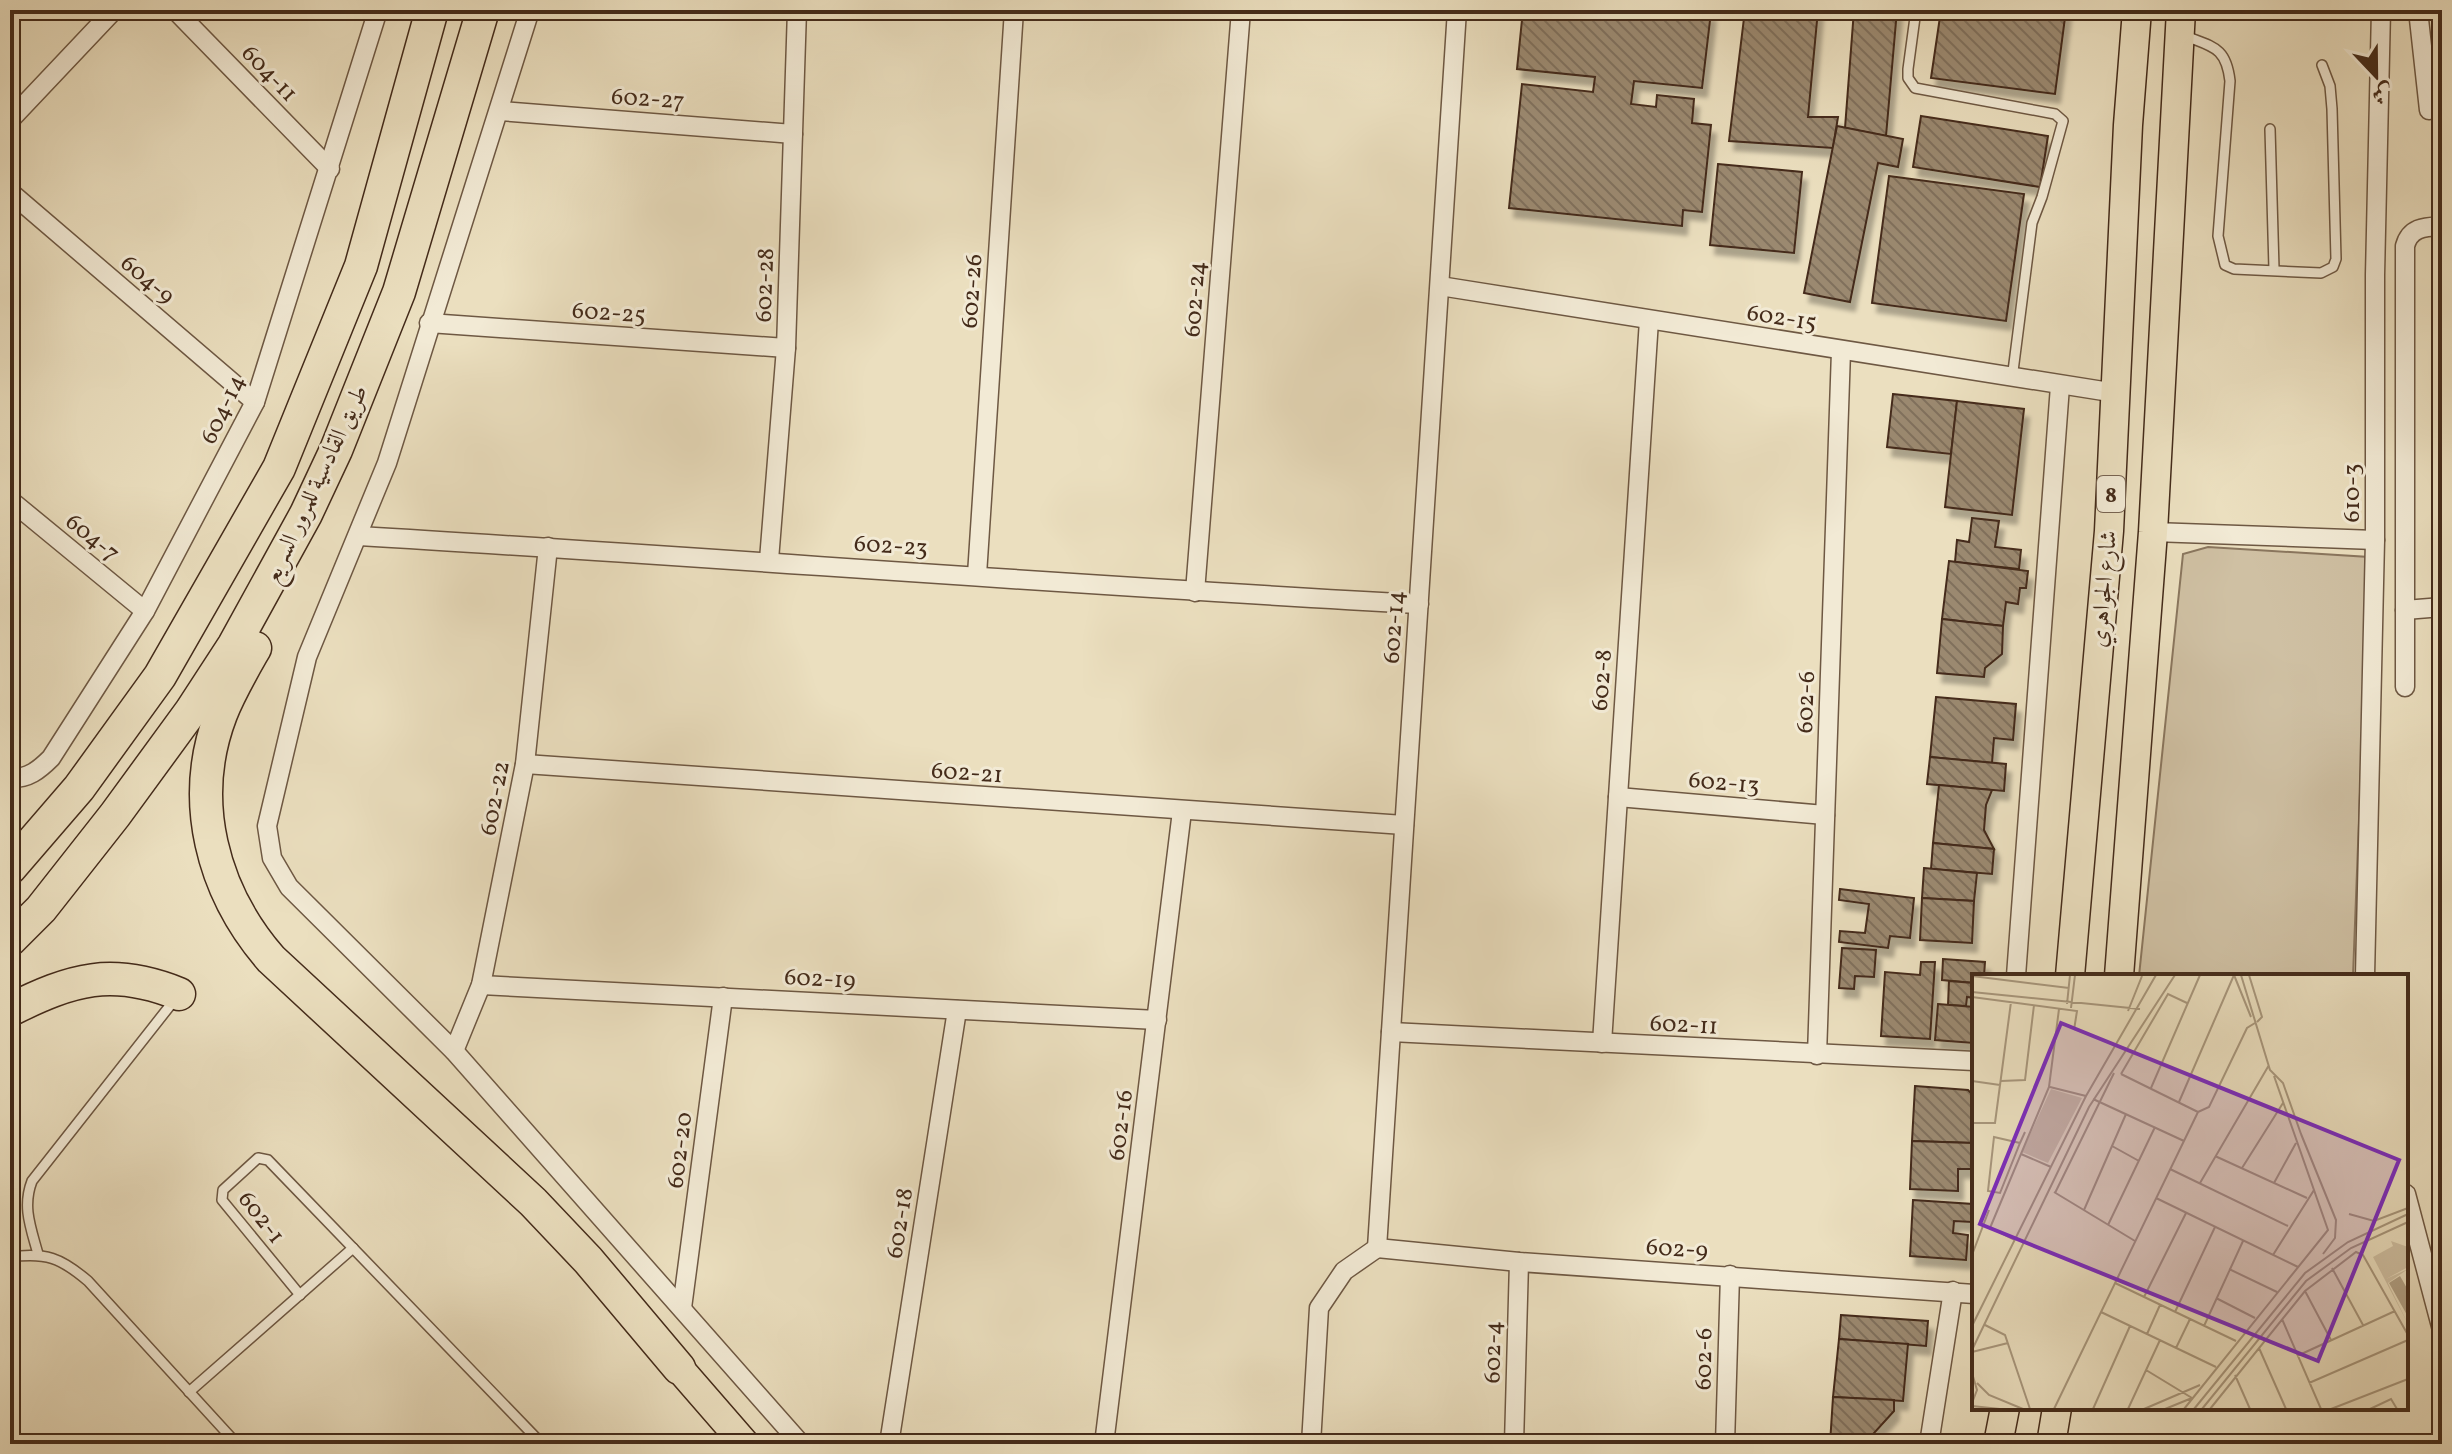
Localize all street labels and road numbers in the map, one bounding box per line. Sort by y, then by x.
street label: 604-11 [233,38,304,111]
street label: 602-27 [610,80,686,120]
street label: 602-28 [748,247,784,323]
street label: 604-9 [112,248,181,313]
street label: 602-26 [953,253,993,330]
street label: 602-24 [1176,260,1216,338]
street label: 602-25 [571,294,647,334]
street label: 602-15 [1744,297,1819,341]
street label: 604-14 [193,370,255,450]
street label: طريق القادسية للمرور السريع [256,380,380,591]
street label: 610-3 [2336,464,2370,522]
road number: 8 [2097,476,2125,512]
street label: 604-7 [57,506,126,571]
street label: 602-23 [853,527,929,567]
street label: شارع الجواهري [2083,529,2128,649]
street label: 602-14 [1375,589,1415,665]
street label: 602-8 [1584,648,1622,712]
street label: 602-6 [1789,670,1825,734]
street label: 602-21 [930,755,1004,793]
street label: 602-22 [472,758,520,839]
street label: 602-13 [1687,764,1761,804]
street label: 602-19 [783,961,856,999]
street label: 602-11 [1649,1007,1719,1045]
street label: 602-16 [1101,1088,1143,1163]
street label: 602-20 [659,1110,703,1190]
street label: 602-1 [229,1185,292,1252]
street label: 602-18 [879,1186,923,1261]
street label: 602-9 [1645,1231,1709,1269]
street label: 602-4 [1476,1320,1512,1384]
street label: 602-6 [1687,1328,1723,1391]

